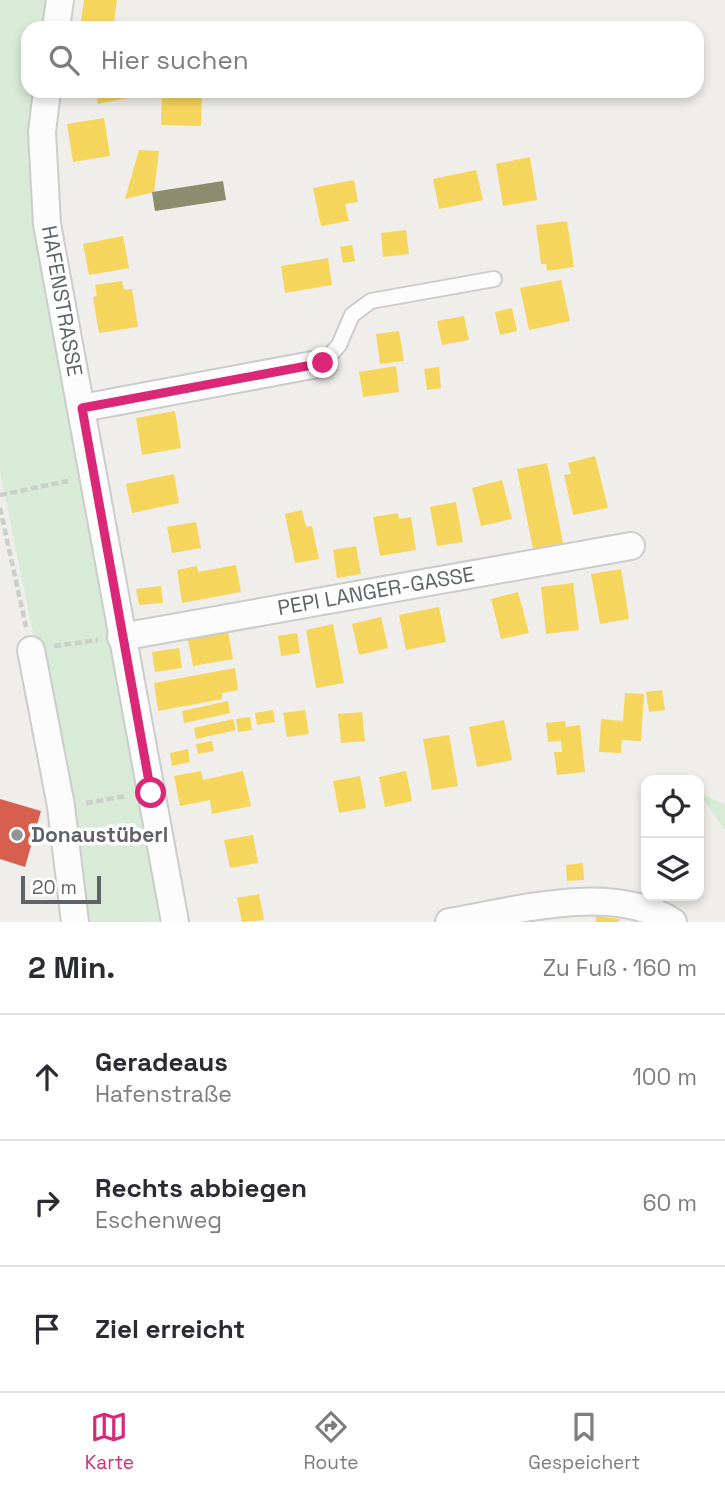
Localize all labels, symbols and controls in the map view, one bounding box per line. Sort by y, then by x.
search box [21,21,704,98]
icon: search [45,41,83,79]
text: Hier suchen [101,43,249,77]
street label: HAFENSTRASSE [36,223,89,378]
route end [307,347,338,378]
street label: PEPI LANGER-GASSE [275,560,476,621]
map controls [641,775,704,901]
button: locate [641,775,704,838]
route start [135,777,166,808]
place label: Donaustüberl [31,821,168,848]
marker: Donaustüberl [9,827,25,843]
button: layers [641,838,704,901]
scale bar [21,873,102,905]
text: 20 m [32,875,77,900]
text: 2 Min. [28,948,115,987]
text: Zu Fuß · 160 m [543,953,697,983]
text: Geradeaus [95,1045,228,1079]
icon: ahead [28,1058,66,1096]
text: 100 m [632,1062,697,1092]
text: Hafenstraße [95,1079,232,1109]
text: Rechts abbiegen [95,1171,307,1205]
icon: right [28,1184,66,1222]
text: 60 m [642,1188,697,1218]
text: Eschenweg [95,1205,222,1235]
icon: arrive [28,1310,66,1348]
text: Ziel erreicht [95,1312,245,1346]
tab: Karte [85,1408,134,1475]
tab: Route [304,1408,359,1475]
tab: Gespeichert [528,1408,640,1475]

